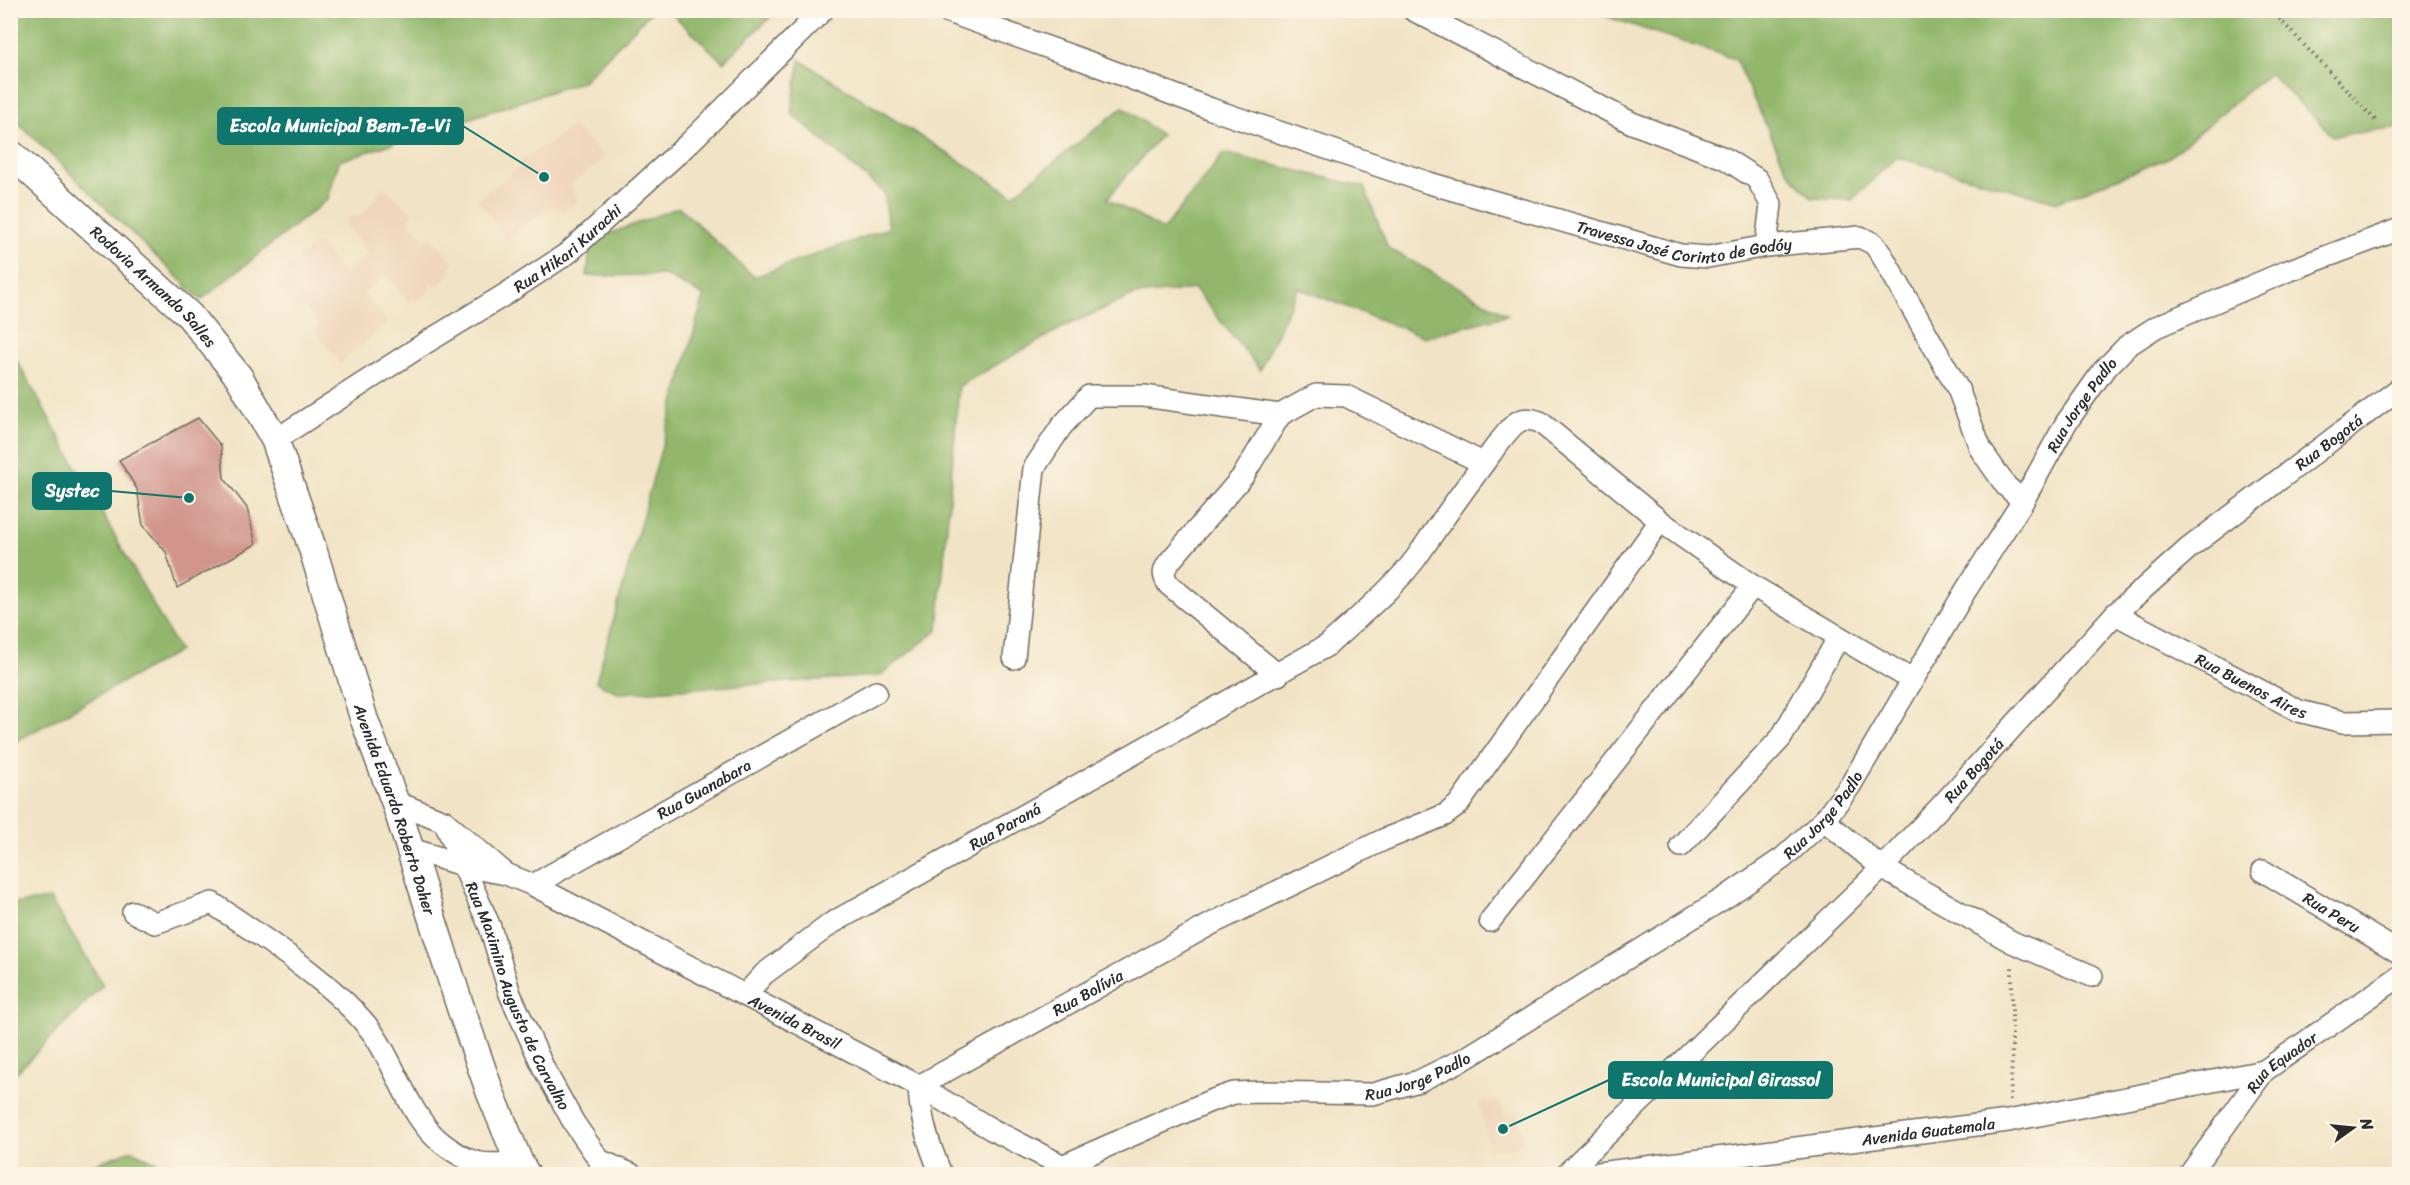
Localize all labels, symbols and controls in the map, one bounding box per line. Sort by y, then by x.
callout: Escola Municipal Bem-Te-Vi [218,108,463,144]
text: Escola Municipal Bem-Te-Vi [230,110,451,142]
street label: Rua Hikari Kurachi [507,196,629,301]
street label: Travessa José Corinto de Godóy [1573,212,1794,272]
street label: Rodovia Armando Salles [83,218,224,354]
street label: Rua Jorge Padlo [2038,350,2125,458]
street label: Rua Bogotá [2288,407,2370,478]
callout: Systec [33,473,111,509]
text: Systec [44,475,100,507]
street label: Rua Buenos Aires [2190,645,2310,728]
street label: Avenida Eduardo Roberto Daher [345,699,445,920]
street label: Rua Bogotá [1936,731,2012,810]
street label: Rua Guanabara [651,751,757,828]
street label: Rua Jorge Padlo [1776,765,1871,867]
street label: Rua Paraná [963,795,1047,859]
street label: Rua Maximino Augusto de Carvalho [457,877,578,1116]
street label: Rua Peru [2297,884,2366,941]
street label: Rua Bolívia [1047,961,1130,1024]
street label: Avenida Brasil [742,985,847,1058]
street label: Rua Equador [2238,1023,2325,1099]
street label: Rua Jorge Padlo [1365,1044,1476,1109]
callout: Escola Municipal Girassol [1609,1062,1832,1098]
text: Escola Municipal Girassol [1622,1064,1821,1096]
north arrow [2323,1098,2383,1158]
street label: Avenida Guatemala [1859,1109,1998,1155]
text: N [2351,1114,2383,1134]

